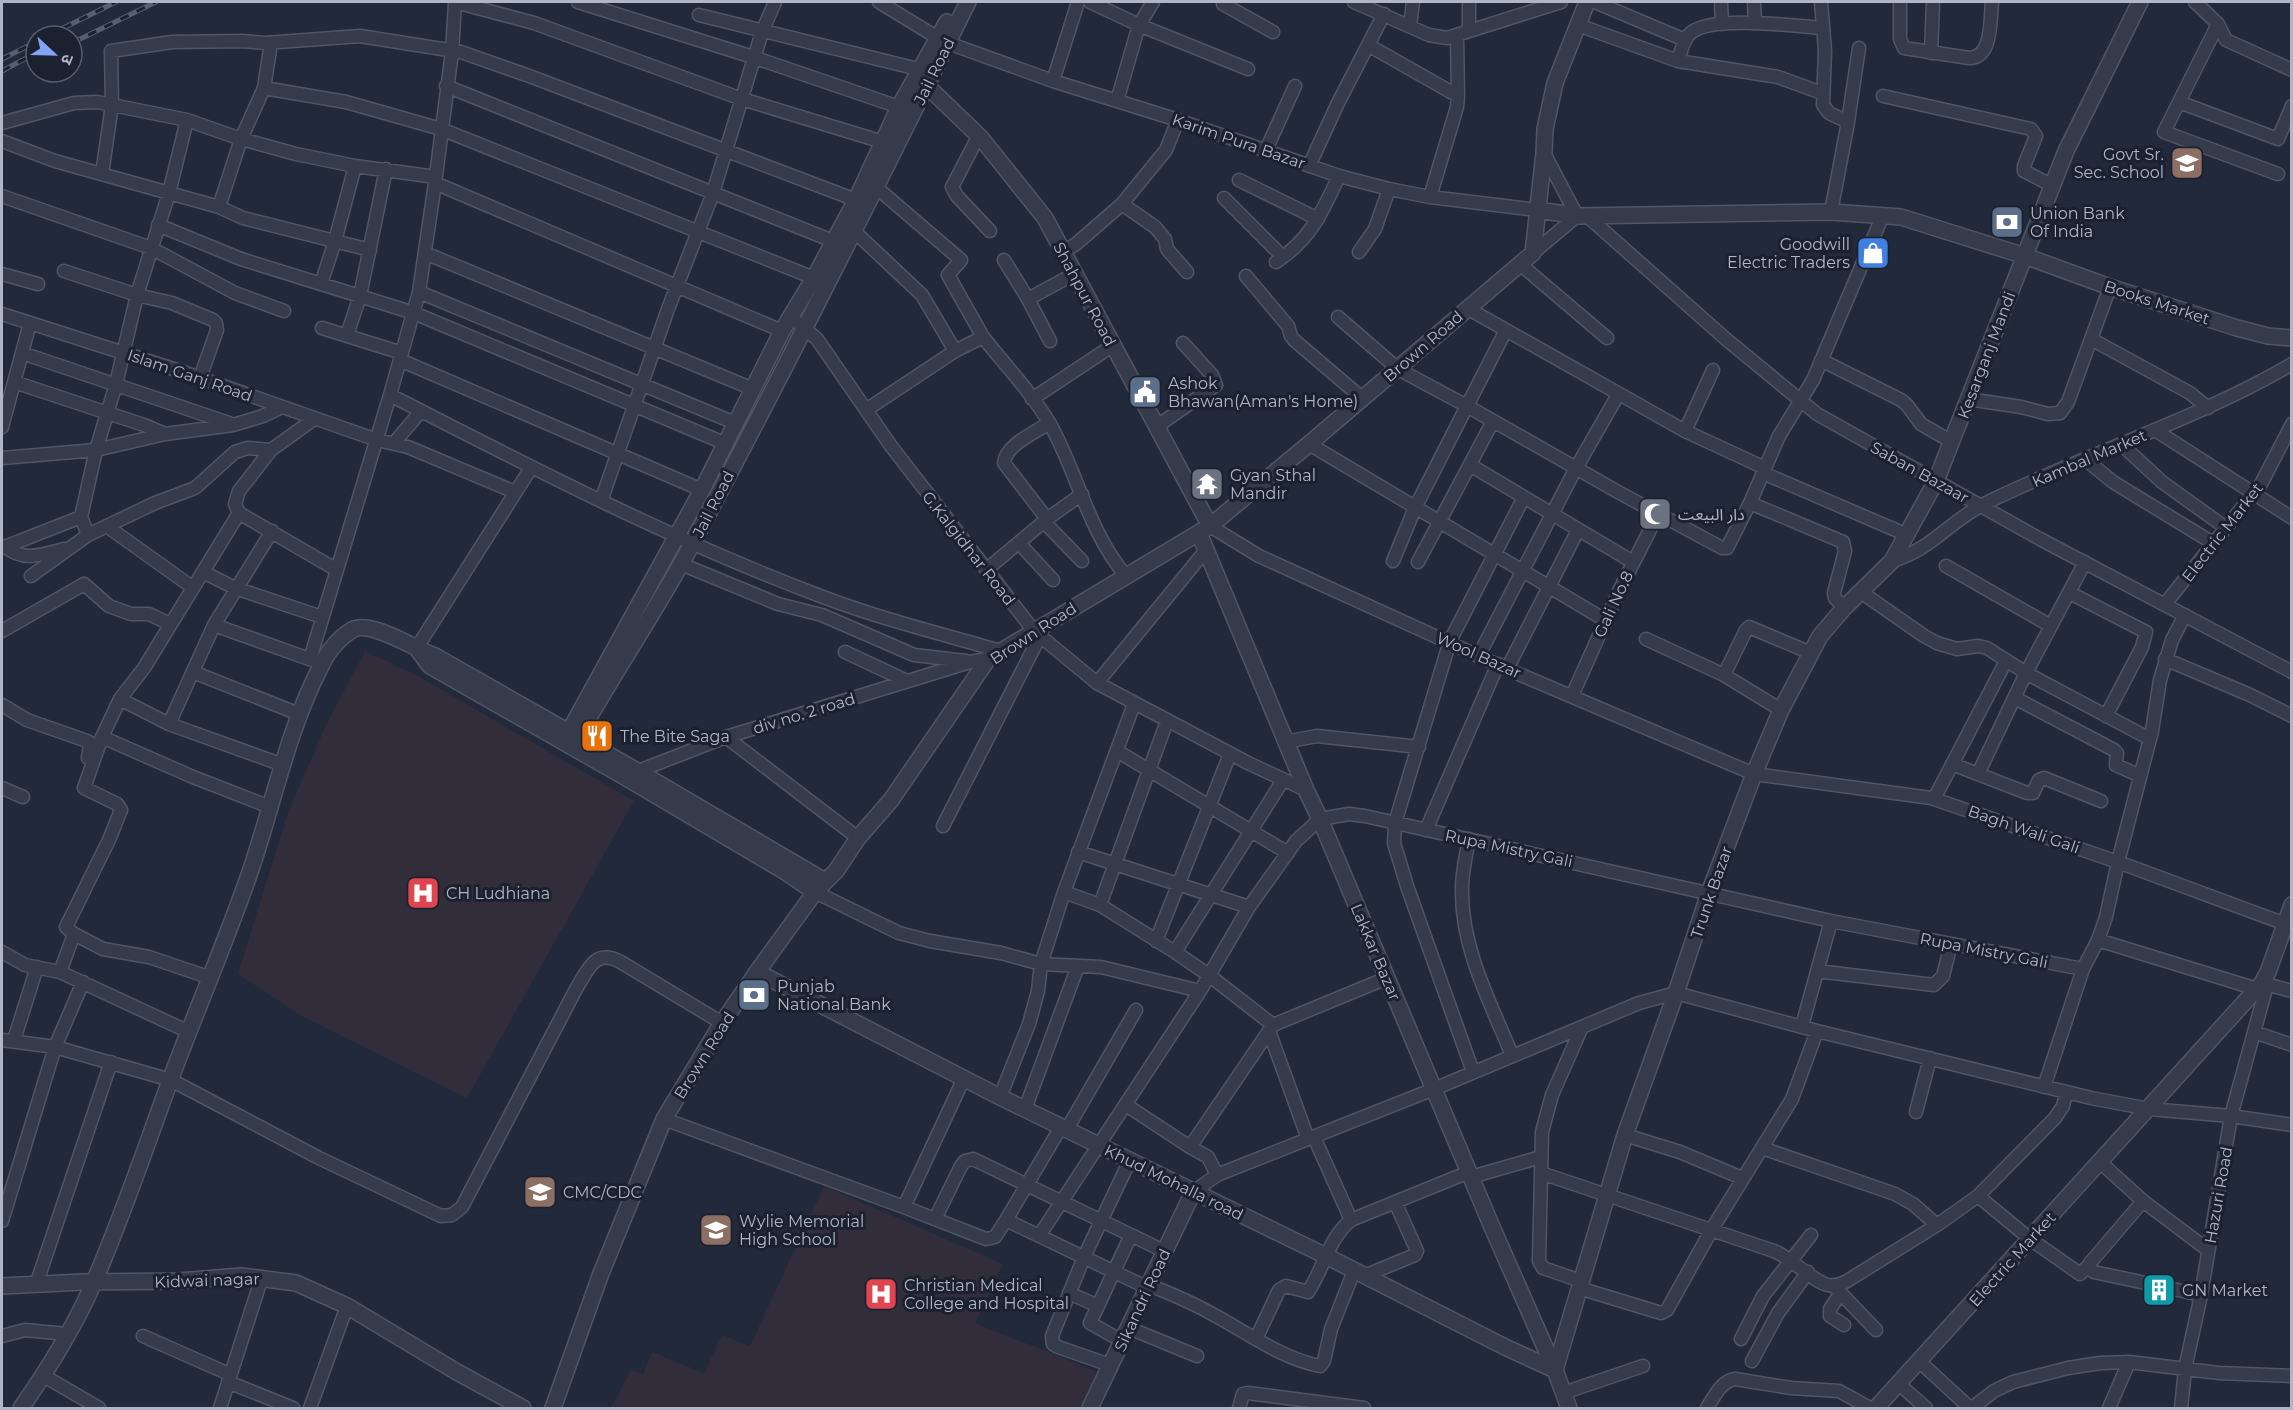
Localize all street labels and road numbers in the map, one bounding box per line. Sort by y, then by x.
street label: Jail Road [910,35,959,109]
street label: Karim Pura Bazar [1170,110,1308,173]
street label: Shahpur Road [1049,239,1120,349]
street label: Books Market [2102,276,2212,329]
street label: Kesarganj Mandi [1953,289,2019,421]
street label: Brown Road [1380,307,1467,386]
street label: Islam Ganj Road [125,345,255,406]
street label: Kambal Market [2029,426,2150,491]
street label: Saban Bazaar [1867,438,1972,507]
street label: Jail Road [688,468,738,542]
street label: Electric Market [2178,479,2267,586]
street label: G.Kalgidhar Road [918,487,1019,609]
street label: Gali No.8 [1590,568,1637,640]
street label: Brown Road [987,598,1080,668]
street label: Wool Bazar [1433,628,1524,683]
street label: div no. 2 road [751,689,858,738]
street label: Bagh Wali Gali [1965,801,2082,858]
street label: Rupa Mistry Gali [1443,826,1575,871]
street label: Trunk Bazar [1687,844,1736,941]
street label: Lakkar Bazar [1347,901,1404,1004]
street label: Rupa Mistry Gali [1918,929,2050,972]
street label: Brown Road [670,1008,739,1102]
street label: Khud Mohalla road [1101,1141,1246,1224]
street label: Hazuri Road [2201,1145,2236,1245]
street label: Electric Market [1965,1208,2060,1310]
street label: Sikandri Road [1110,1246,1175,1355]
street label: Kidwai nagar [154,1269,260,1292]

